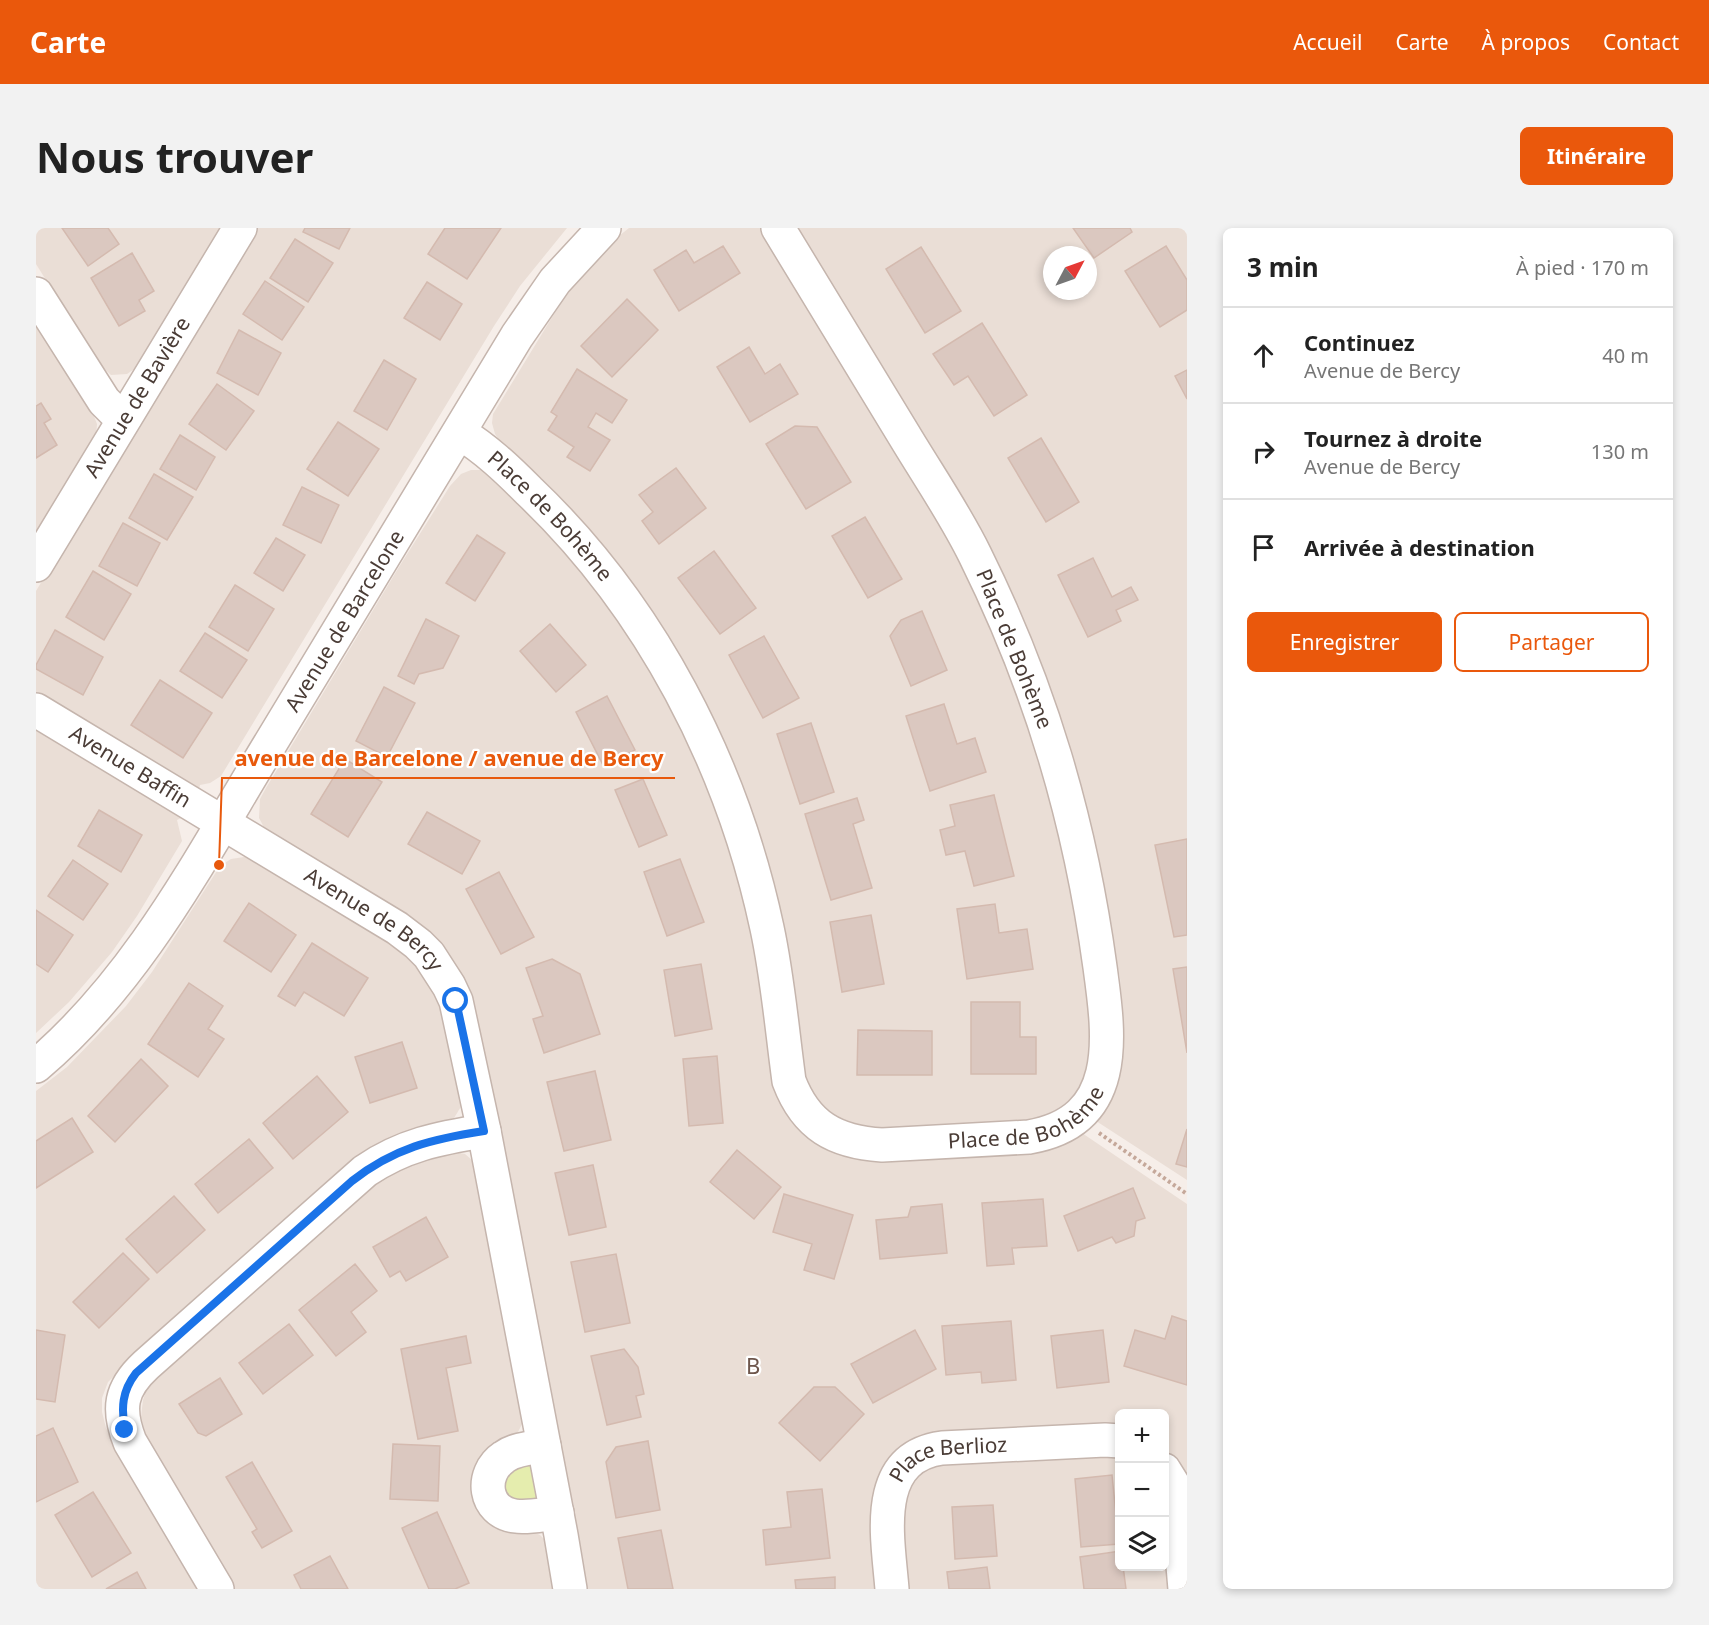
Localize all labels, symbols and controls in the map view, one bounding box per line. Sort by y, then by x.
text: Carte [30,23,106,61]
text: Accueil [1293,28,1362,56]
text: Carte [1395,28,1449,56]
text: À propos [1482,28,1570,56]
text: Contact [1603,28,1679,56]
button: Itinéraire [1520,127,1673,185]
text: Nous trouver [36,128,313,185]
north arrow [1043,246,1097,300]
text: 3 min [1247,249,1319,285]
text: À pied · 170 m [1516,254,1649,281]
street label: Avenue de Bavière [77,311,196,482]
text: Continuez [1304,327,1415,357]
icon: ahead [1247,339,1280,372]
text: 40 m [1602,342,1649,369]
text: Avenue de Bercy [1304,357,1460,384]
text: Tournez à droite [1304,423,1482,453]
icon: right [1247,435,1280,468]
text: 130 m [1591,438,1649,465]
street label: Place de Bohème [482,444,620,587]
text: Avenue de Bercy [1304,453,1460,480]
street label: Avenue de Barcelone [278,524,410,717]
icon: arrive [1247,531,1280,564]
text: Arrivée à destination [1304,532,1535,562]
street label: Place de Bohème [970,564,1060,733]
button: Enregistrer [1247,612,1442,672]
button: Partager [1454,612,1649,672]
street label: Avenue Baffin [65,718,197,814]
callout: avenue de Barcelone / avenue de Bercy [222,738,675,778]
text: avenue de Barcelone / avenue de Bercy [234,742,664,772]
street label: Avenue de Bercy [300,860,451,976]
route start [442,987,468,1013]
street label: Place de Bohème [947,1081,1110,1154]
district label: B [746,1350,762,1380]
map controls [1115,1409,1169,1571]
button: + [1115,1409,1169,1463]
route end [111,1416,137,1442]
street label: Place Berlioz [882,1430,1008,1487]
button: − [1115,1463,1169,1517]
button: layers [1115,1517,1169,1571]

